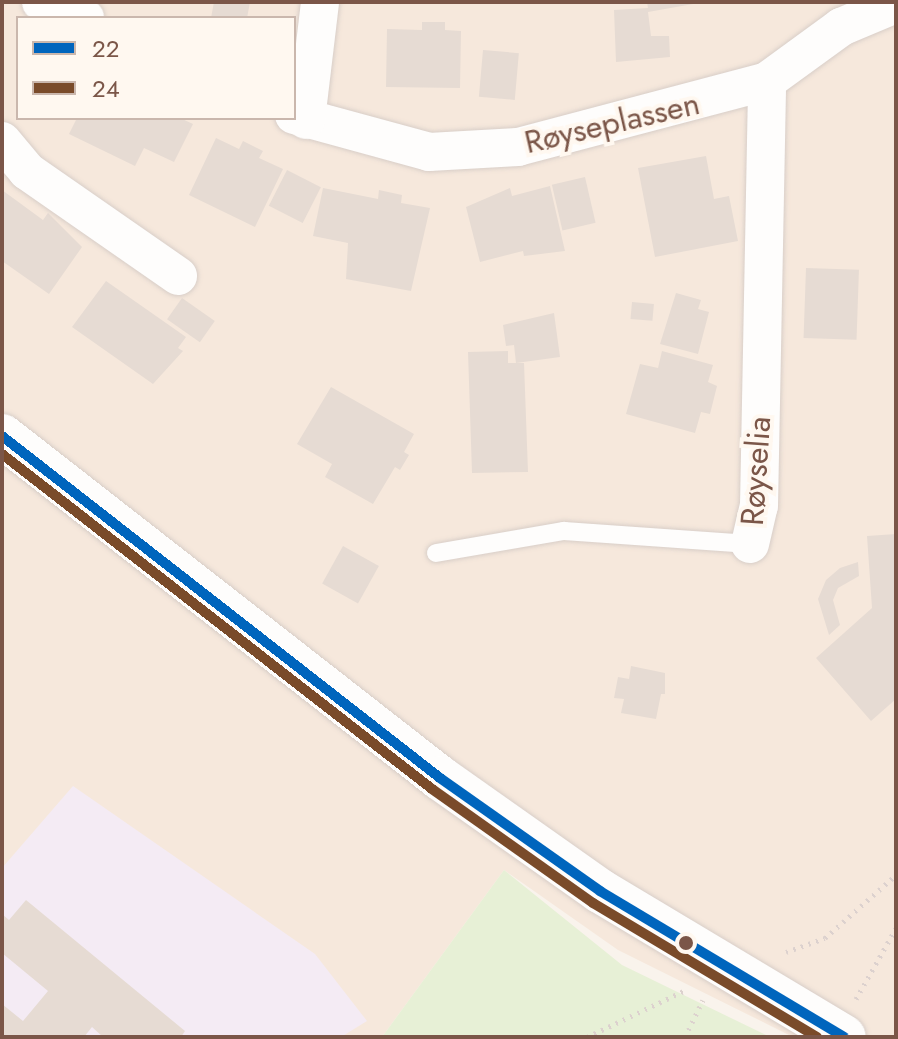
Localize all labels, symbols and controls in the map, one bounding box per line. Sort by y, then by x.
legend [16,16,296,120]
text: 22 [92,31,119,66]
text: 24 [92,71,120,106]
street label: Røyseplassen [521,84,703,162]
street label: Røyselia [733,415,779,527]
unlabelled marker [678,935,694,951]

